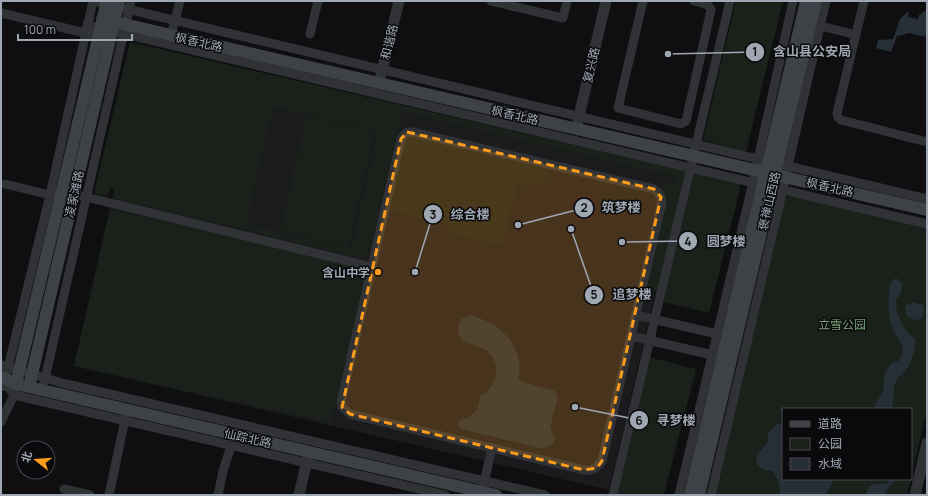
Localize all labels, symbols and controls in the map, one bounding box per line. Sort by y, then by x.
scale bar [18,16,132,42]
text: 100 m [24,21,56,38]
street label: 和谐路 [376,22,402,62]
street label: 枫香北路 [174,28,224,56]
callout: 含山县公安局 [745,39,859,64]
text: 含山县公安局 [773,42,851,60]
text: 1 [752,43,758,60]
street label: 复兴路 [579,46,603,84]
street label: 枫香北路 [490,101,540,129]
street label: 凌家滩路 [60,169,88,219]
street label: 褒禅山西路 [754,170,784,232]
street label: 枫香北路 [805,173,855,201]
callout: 筑梦楼 [574,195,649,220]
text: 筑梦楼 [601,198,641,216]
text: 2 [580,199,588,216]
callout: 综合楼 [423,202,498,227]
text: 综合楼 [450,205,490,223]
text: 3 [430,206,437,223]
callout: 圆梦楼 [678,229,753,254]
text: 圆梦楼 [706,232,746,250]
text: 4 [684,233,692,250]
place label: 含山中学 [322,264,370,281]
marker: 含山中学 [373,267,383,277]
callout: 追梦楼 [584,282,659,307]
text: 追梦楼 [612,285,652,303]
text: 5 [590,286,598,303]
park label: 立雪公园 [818,316,866,333]
callout: 寻梦楼 [629,408,704,433]
legend [782,408,912,480]
text: 寻梦楼 [656,411,696,429]
text: 6 [635,412,643,429]
text: 道路 [818,415,842,432]
street label: 仙踪北路 [223,424,273,452]
text: 公园 [818,435,842,452]
north arrow [16,440,56,480]
text: 北 [17,449,35,464]
text: 水域 [818,455,842,472]

